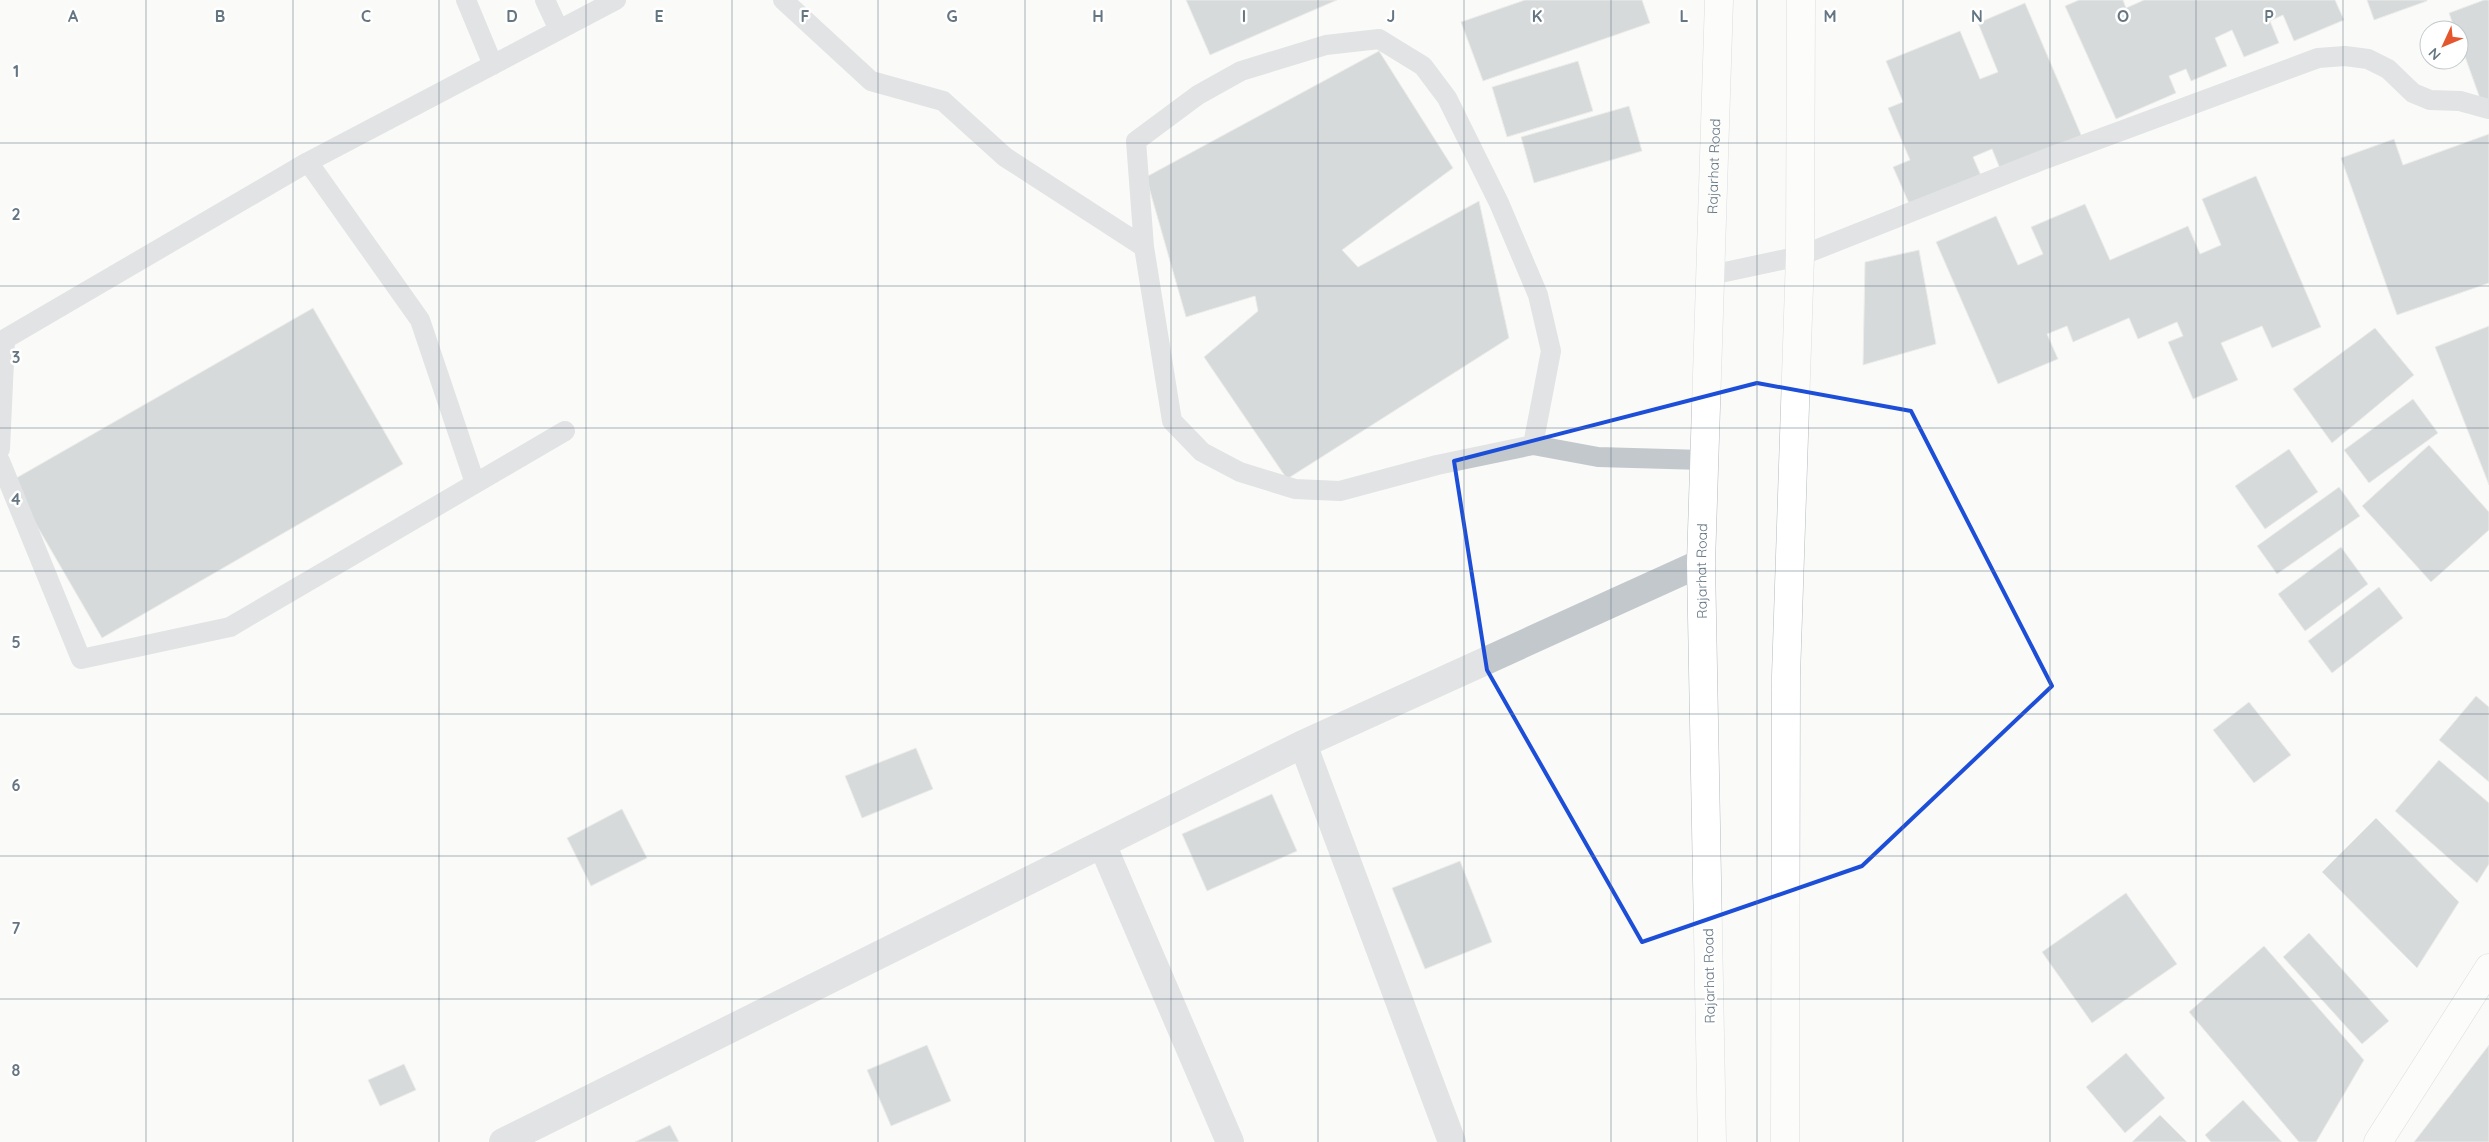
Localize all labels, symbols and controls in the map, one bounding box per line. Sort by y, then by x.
text: A [68,6,79,26]
text: B [215,6,225,26]
text: C [361,6,371,26]
text: D [506,6,518,26]
text: E [654,6,664,26]
text: F [801,6,810,26]
text: G [946,6,958,26]
text: H [1092,6,1104,26]
text: I [1242,6,1246,26]
text: J [1387,6,1395,26]
text: K [1532,6,1542,26]
text: L [1680,6,1689,26]
text: M [1823,6,1837,26]
text: N [1971,6,1983,26]
text: O [2117,6,2129,26]
text: P [2264,6,2274,26]
north arrow [2419,20,2469,70]
text: N [2425,44,2445,64]
text: 1 [13,61,19,81]
street label: Rajarhat Road [1703,118,1724,214]
text: 2 [11,204,21,224]
text: 3 [12,347,20,367]
text: 4 [11,489,21,509]
street label: Rajarhat Road [1692,523,1711,619]
text: 5 [11,632,21,652]
text: 6 [12,775,21,795]
text: 7 [12,918,21,938]
street label: Rajarhat Road [1699,928,1719,1024]
text: 8 [12,1060,21,1080]

